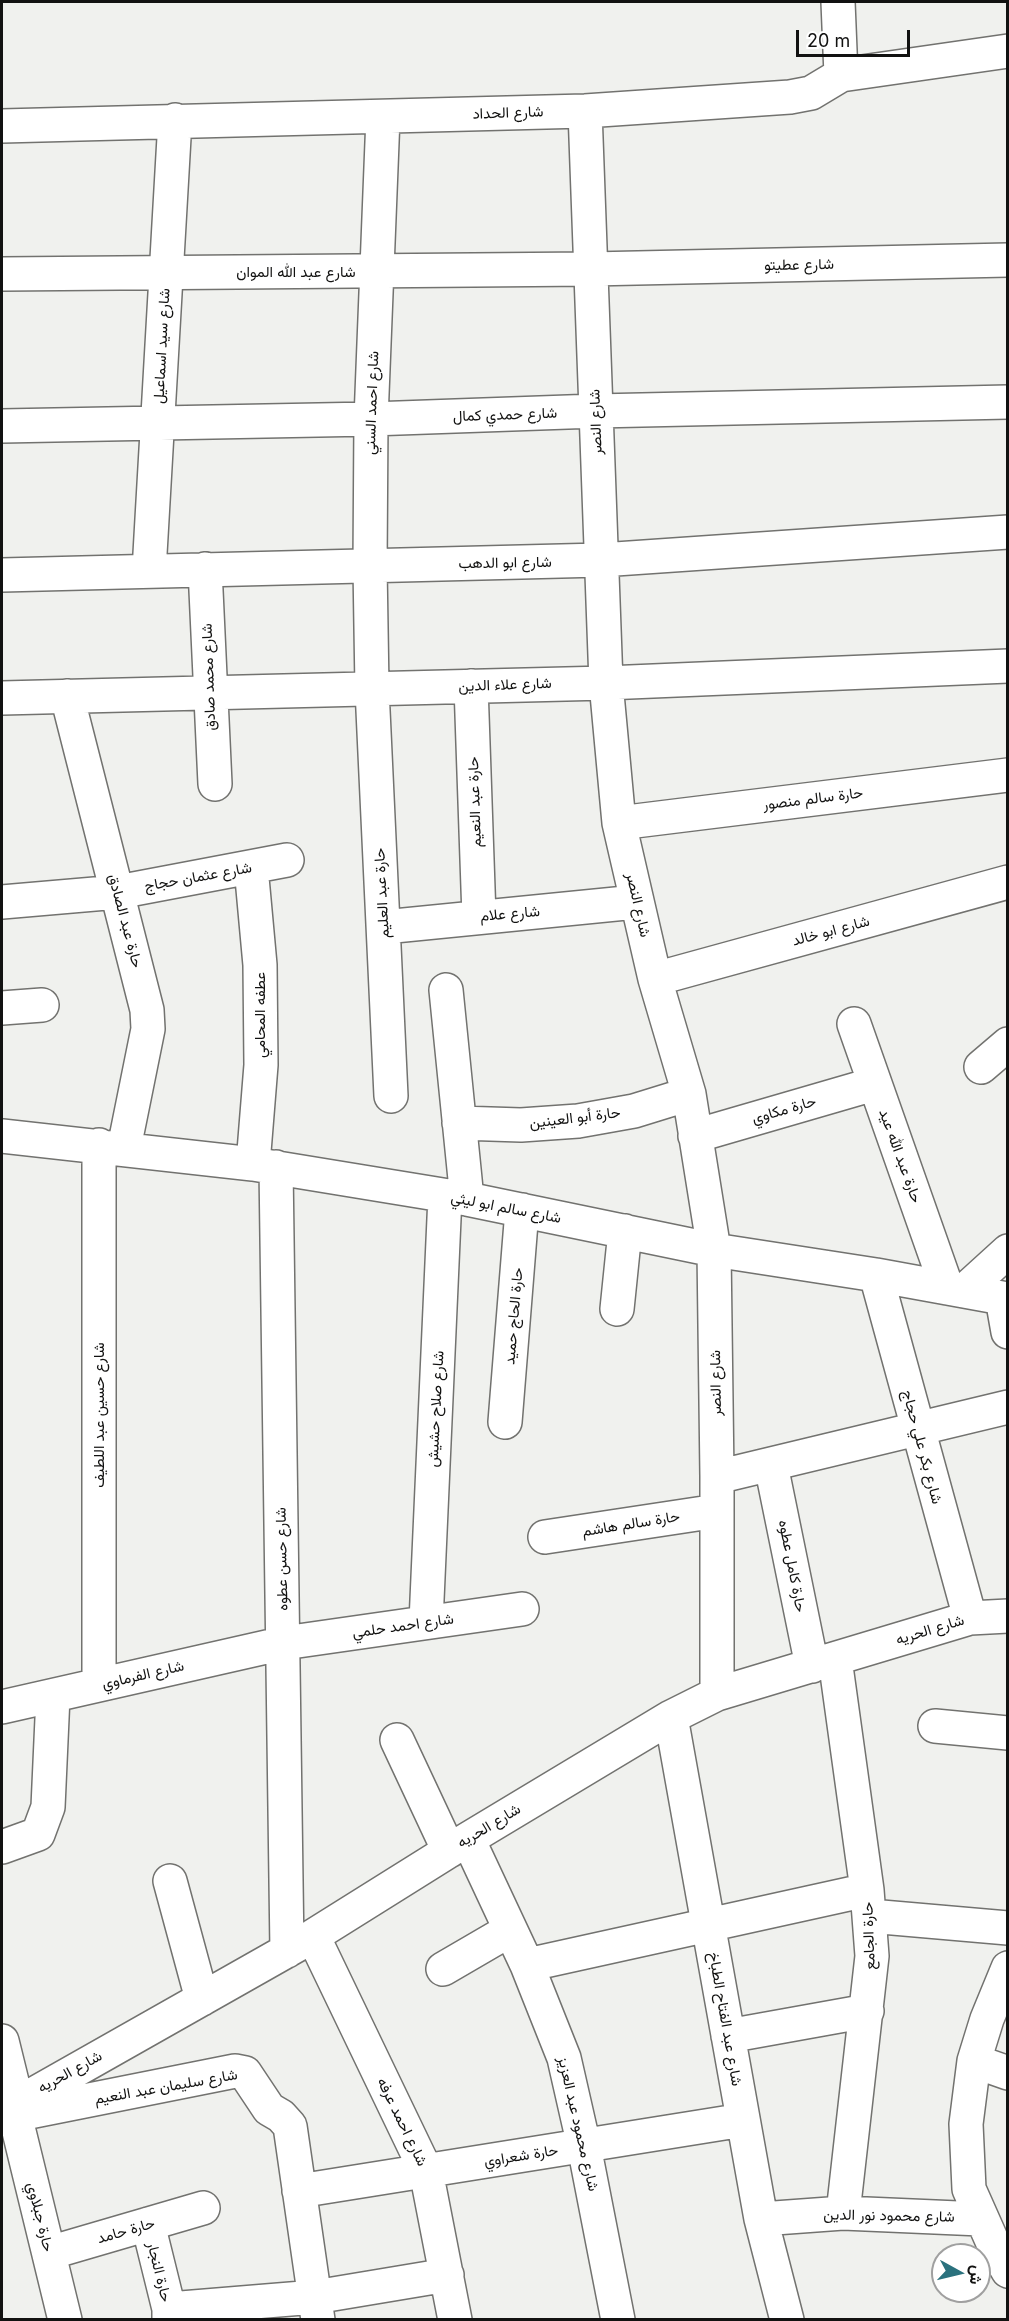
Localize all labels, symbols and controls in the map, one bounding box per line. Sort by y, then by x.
scale bar [799,18,913,56]
text: 20 m [807,30,850,51]
street label: شارع الحداد [472,103,544,123]
street label: شارع عطيتو [764,255,834,275]
street label: شارع عبد الله الموان [236,263,356,281]
street label: شارع سيد اسماعيل [150,288,174,404]
street label: شارع احمد السني [361,351,383,455]
street label: شارع النصر [586,389,606,455]
street label: شارع حمدي كمال [452,404,558,426]
street label: شارع ابو الدهب [458,553,552,573]
street label: شارع محمد صادق [198,623,220,731]
street label: شارع علاء الدين [458,674,552,696]
street label: حارة عبد النعيم [464,756,486,848]
street label: حارة سالم منصور [762,784,864,814]
street label: حارة عبد العليم [371,847,393,939]
street label: شارع عثمان حجاج [143,859,253,895]
street label: شارع النصر [622,871,654,939]
street label: حارة عبد الصادق [104,872,146,970]
street label: شارع علام [479,902,541,926]
street label: شارع ابو خالد [790,912,872,950]
street label: عطفه المحامي [251,972,269,1058]
street label: حارة مكاوي [750,1092,818,1128]
street label: حارة أبو العينين [528,1103,622,1133]
street label: حارة عبد الله عيد [875,1107,925,1205]
street label: شارع سالم ابو ليثي [449,1188,563,1228]
street label: حارة الحاج حميد [501,1267,527,1365]
street label: شارع حسين عبد اللطيف [90,1342,108,1488]
street label: شارع صلاح حشيش [424,1350,448,1468]
street label: شارع النصر [706,1350,726,1416]
street label: شارع بكر علي حجاج [898,1388,946,1506]
street label: شارع حسن عطوه [272,1507,292,1611]
street label: حارة سالم هاشم [581,1507,681,1541]
street label: حارة كامل عطوه [774,1518,810,1614]
street label: شارع احمد حلمي [351,1610,455,1642]
street label: شارع الحريه [894,1611,966,1649]
street label: شارع الفرماوي [100,1657,186,1693]
street label: شارع الحريه [454,1800,524,1852]
street label: حارة الجامع [859,1902,879,1970]
street label: شارع عبد الفتاح الطباخ [704,1951,746,2087]
street label: شارع الحريه [35,2047,105,2097]
street label: شارع محمود عبد العزيز [554,2055,602,2193]
street label: شارع سليمان عبد النعيم [93,2066,239,2108]
street label: شارع احمد عرفه [373,2075,431,2169]
street label: حارة شعراوي [483,2141,559,2171]
street label: حارة جبلاوي [23,2181,57,2253]
street label: شارع محمود نور الدين [823,2206,955,2226]
street label: حارة حامد [95,2214,157,2248]
street label: حارة النجار [143,2240,175,2304]
north arrow [931,2243,991,2303]
text: ش [966,2264,988,2286]

